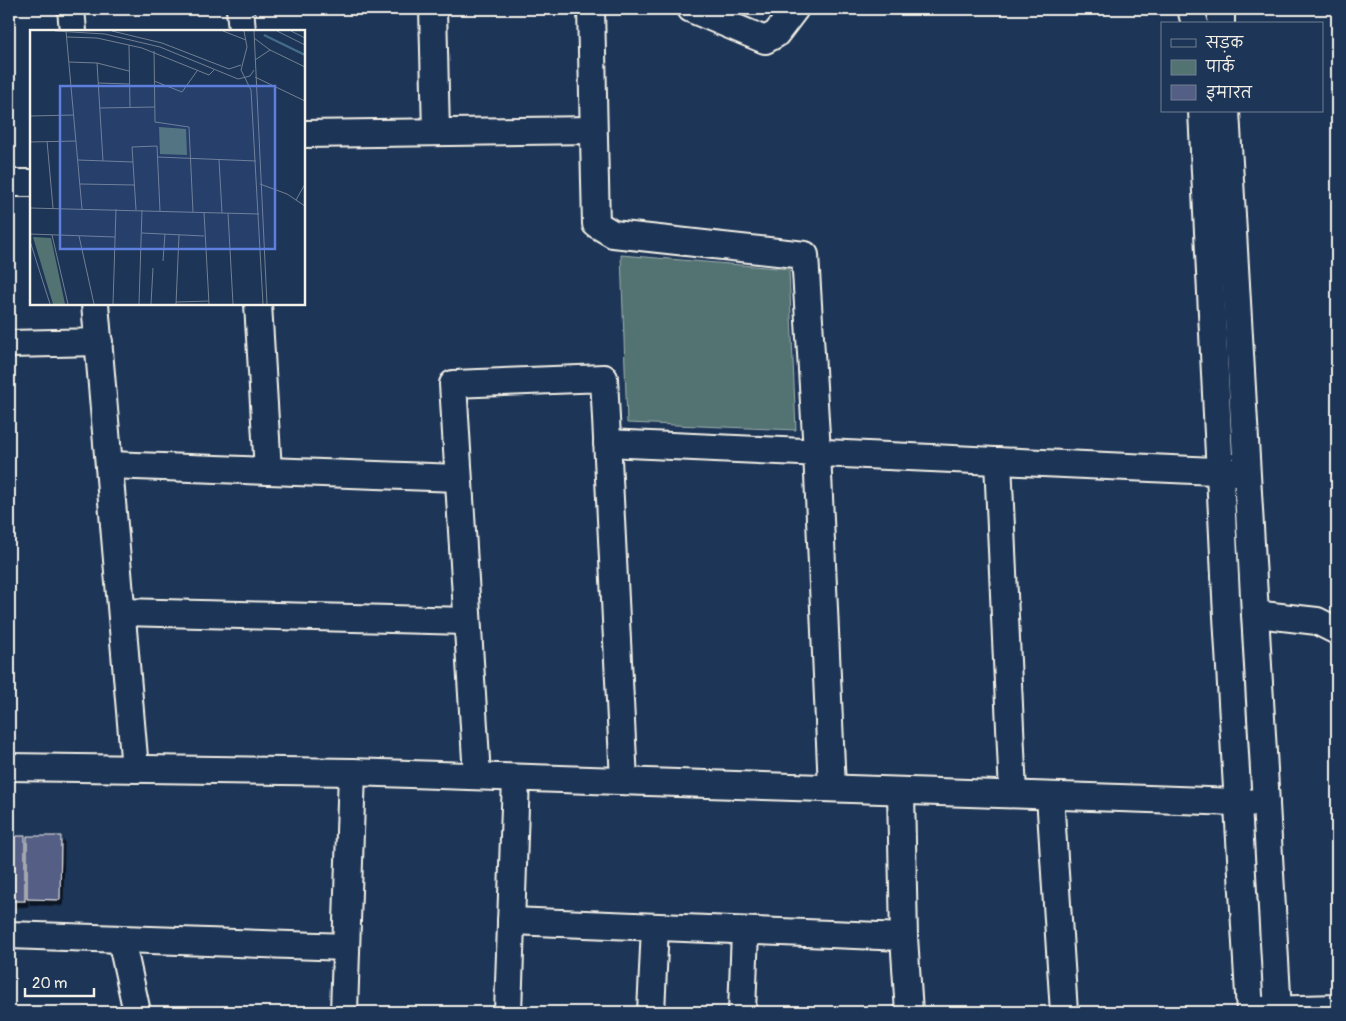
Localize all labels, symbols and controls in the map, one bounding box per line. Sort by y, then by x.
legend [1161,22,1324,112]
inset map [30,30,305,305]
text: सड़क [1205,34,1244,53]
text: पार्क [1205,55,1236,77]
text: इमारत [1206,84,1253,103]
scale bar [25,966,94,998]
text: 20 m [32,974,67,993]

